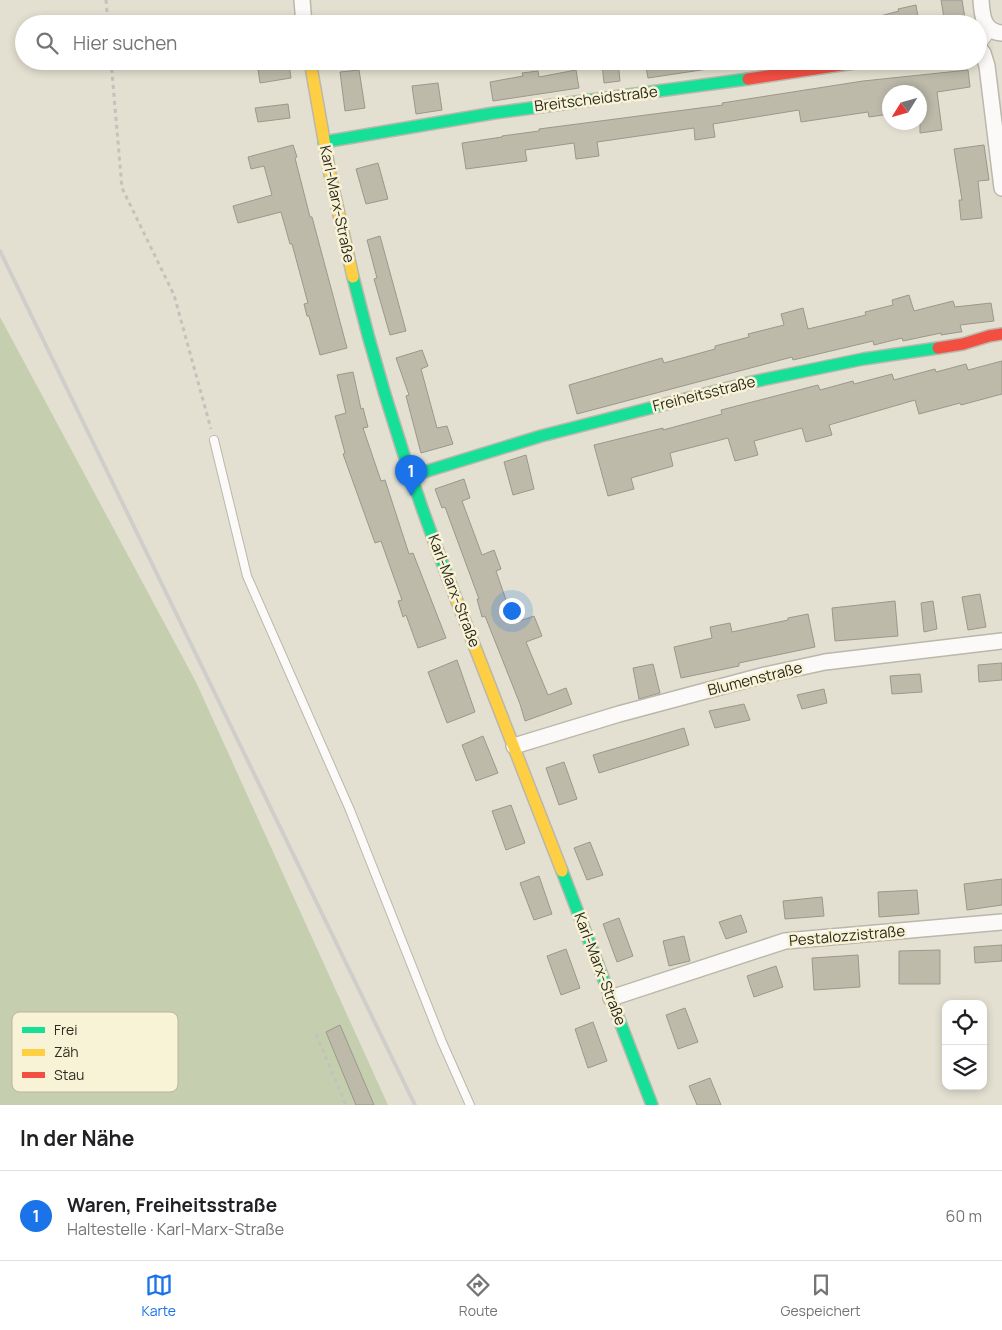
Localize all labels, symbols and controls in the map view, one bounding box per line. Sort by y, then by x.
search box [15,15,987,70]
icon: search [33,29,61,57]
text: Hier suchen [73,30,177,56]
street label: Breitscheidstraße [533,80,659,116]
north arrow [882,85,927,130]
street label: Karl-Marx-Straße [315,143,360,265]
street label: Freiheitsstraße [650,371,758,416]
pin: 1 [395,455,427,496]
street label: Karl-Marx-Straße [423,531,486,651]
your location [499,598,525,624]
street label: Blumenstraße [705,657,805,700]
street label: Karl-Marx-Straße [569,909,632,1029]
street label: Pestalozzistraße [788,920,906,951]
map controls [942,1000,987,1090]
button: locate [942,1000,987,1045]
legend [12,1012,178,1092]
text: Frei [54,1020,77,1039]
text: Zäh [54,1042,79,1061]
button: layers [942,1045,987,1090]
text: Stau [54,1065,84,1084]
text: In der Nähe [20,1124,134,1152]
text: Waren, Freiheitsstraße [67,1192,277,1218]
text: 1 [32,1205,40,1227]
text: 60 m [946,1205,982,1227]
text: Haltestelle · Karl-Marx-Straße [67,1218,284,1240]
tab: Karte [141,1271,176,1320]
tab: Route [459,1271,498,1320]
tab: Gespeichert [781,1271,861,1320]

